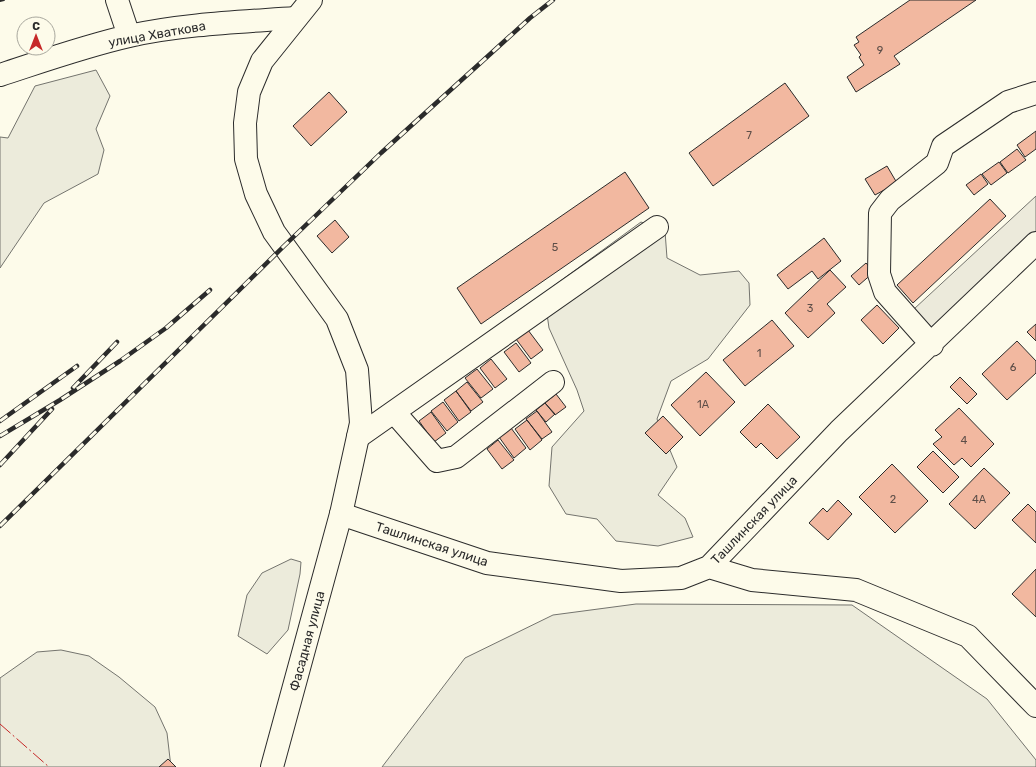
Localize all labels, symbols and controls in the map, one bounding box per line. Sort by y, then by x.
north arrow [16,16,56,56]
street label: улица Хваткова [107,18,207,50]
text: С [32,20,40,33]
house number: 9 [877,44,883,57]
house number: 7 [746,129,752,142]
house number: 5 [552,241,559,254]
house number: 3 [807,302,814,315]
house number: 1 [757,347,761,360]
house number: 6 [1010,361,1017,374]
house number: 1А [697,398,710,411]
house number: 4 [961,434,968,447]
street label: Ташлинская улица [708,473,800,567]
house number: 2 [890,493,896,506]
house number: 4А [972,493,987,506]
street label: Ташлинская улица [374,519,490,569]
street label: Фасадная улица [286,589,328,693]

